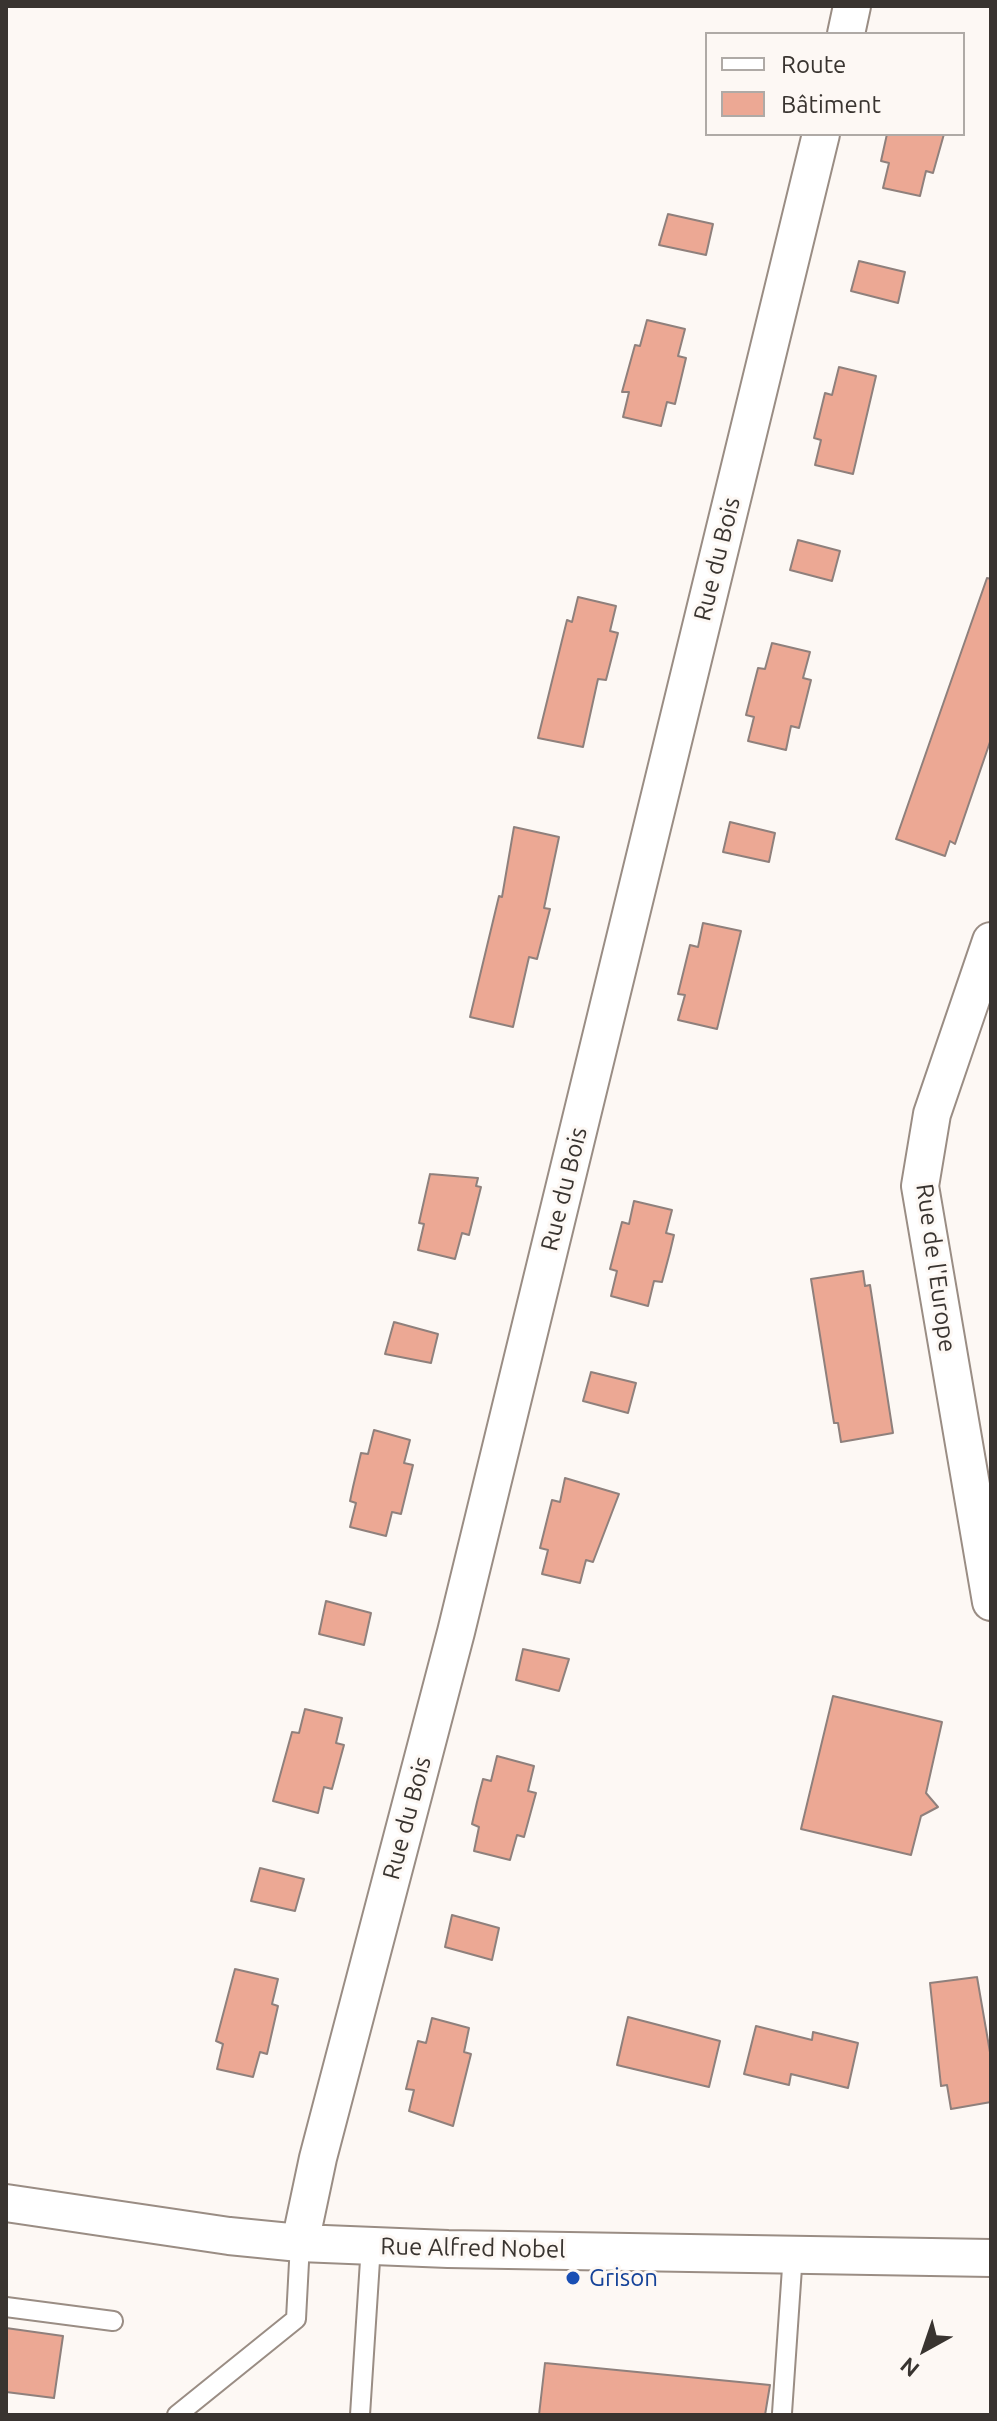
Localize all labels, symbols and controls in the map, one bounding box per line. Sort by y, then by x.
legend [705,32,965,136]
text: Route [781,51,846,78]
text: Bâtiment [781,91,881,118]
street label: Rue du Bois [688,494,746,624]
street label: Rue du Bois [535,1124,593,1254]
street label: Rue de l'Europe [910,1182,962,1354]
street label: Rue du Bois [377,1753,437,1883]
street label: Rue Alfred Nobel [380,2232,566,2264]
place label: Grison [589,2264,658,2292]
marker: Grison [564,2269,582,2287]
north arrow [885,2309,965,2389]
text: N [895,2353,924,2383]

